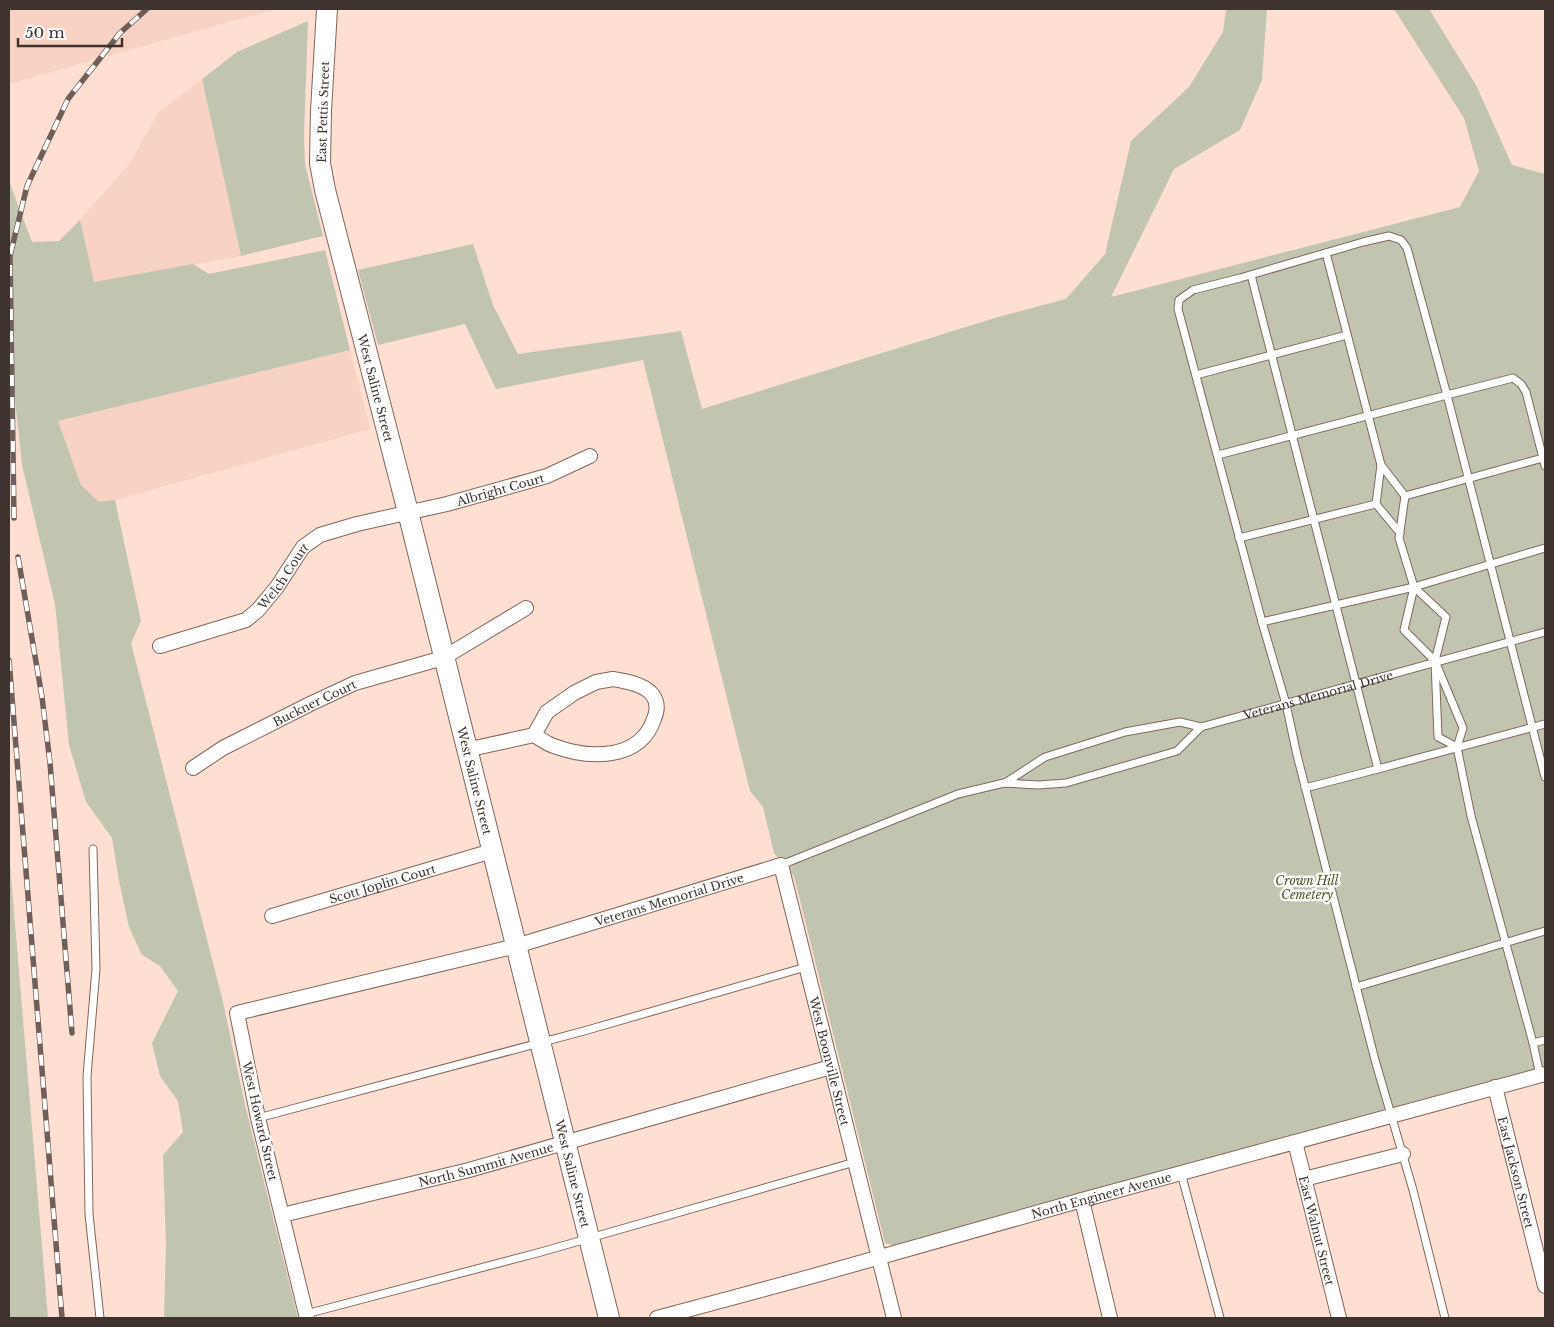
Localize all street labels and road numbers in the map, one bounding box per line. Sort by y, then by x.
street label: East Pettis Street [314,60,332,163]
street label: West Saline Street [355,331,397,444]
street label: Albright Court [454,470,546,509]
street label: Welch Court [254,538,311,613]
street label: Veterans Memorial Drive [1240,667,1395,723]
street label: Buckner Court [270,676,359,729]
street label: West Saline Street [454,724,496,837]
street label: Scott Joplin Court [327,860,438,906]
street label: Veterans Memorial Drive [592,869,745,929]
street label: West Boonville Street [806,994,853,1127]
street label: West Howard Street [239,1059,281,1183]
street label: East Jackson Street [1495,1115,1538,1230]
street label: West Saline Street [552,1117,594,1230]
street label: North Summit Avenue [417,1139,555,1189]
street label: North Engineer Avenue [1029,1168,1173,1221]
street label: East Walnut Street [1296,1174,1338,1287]

